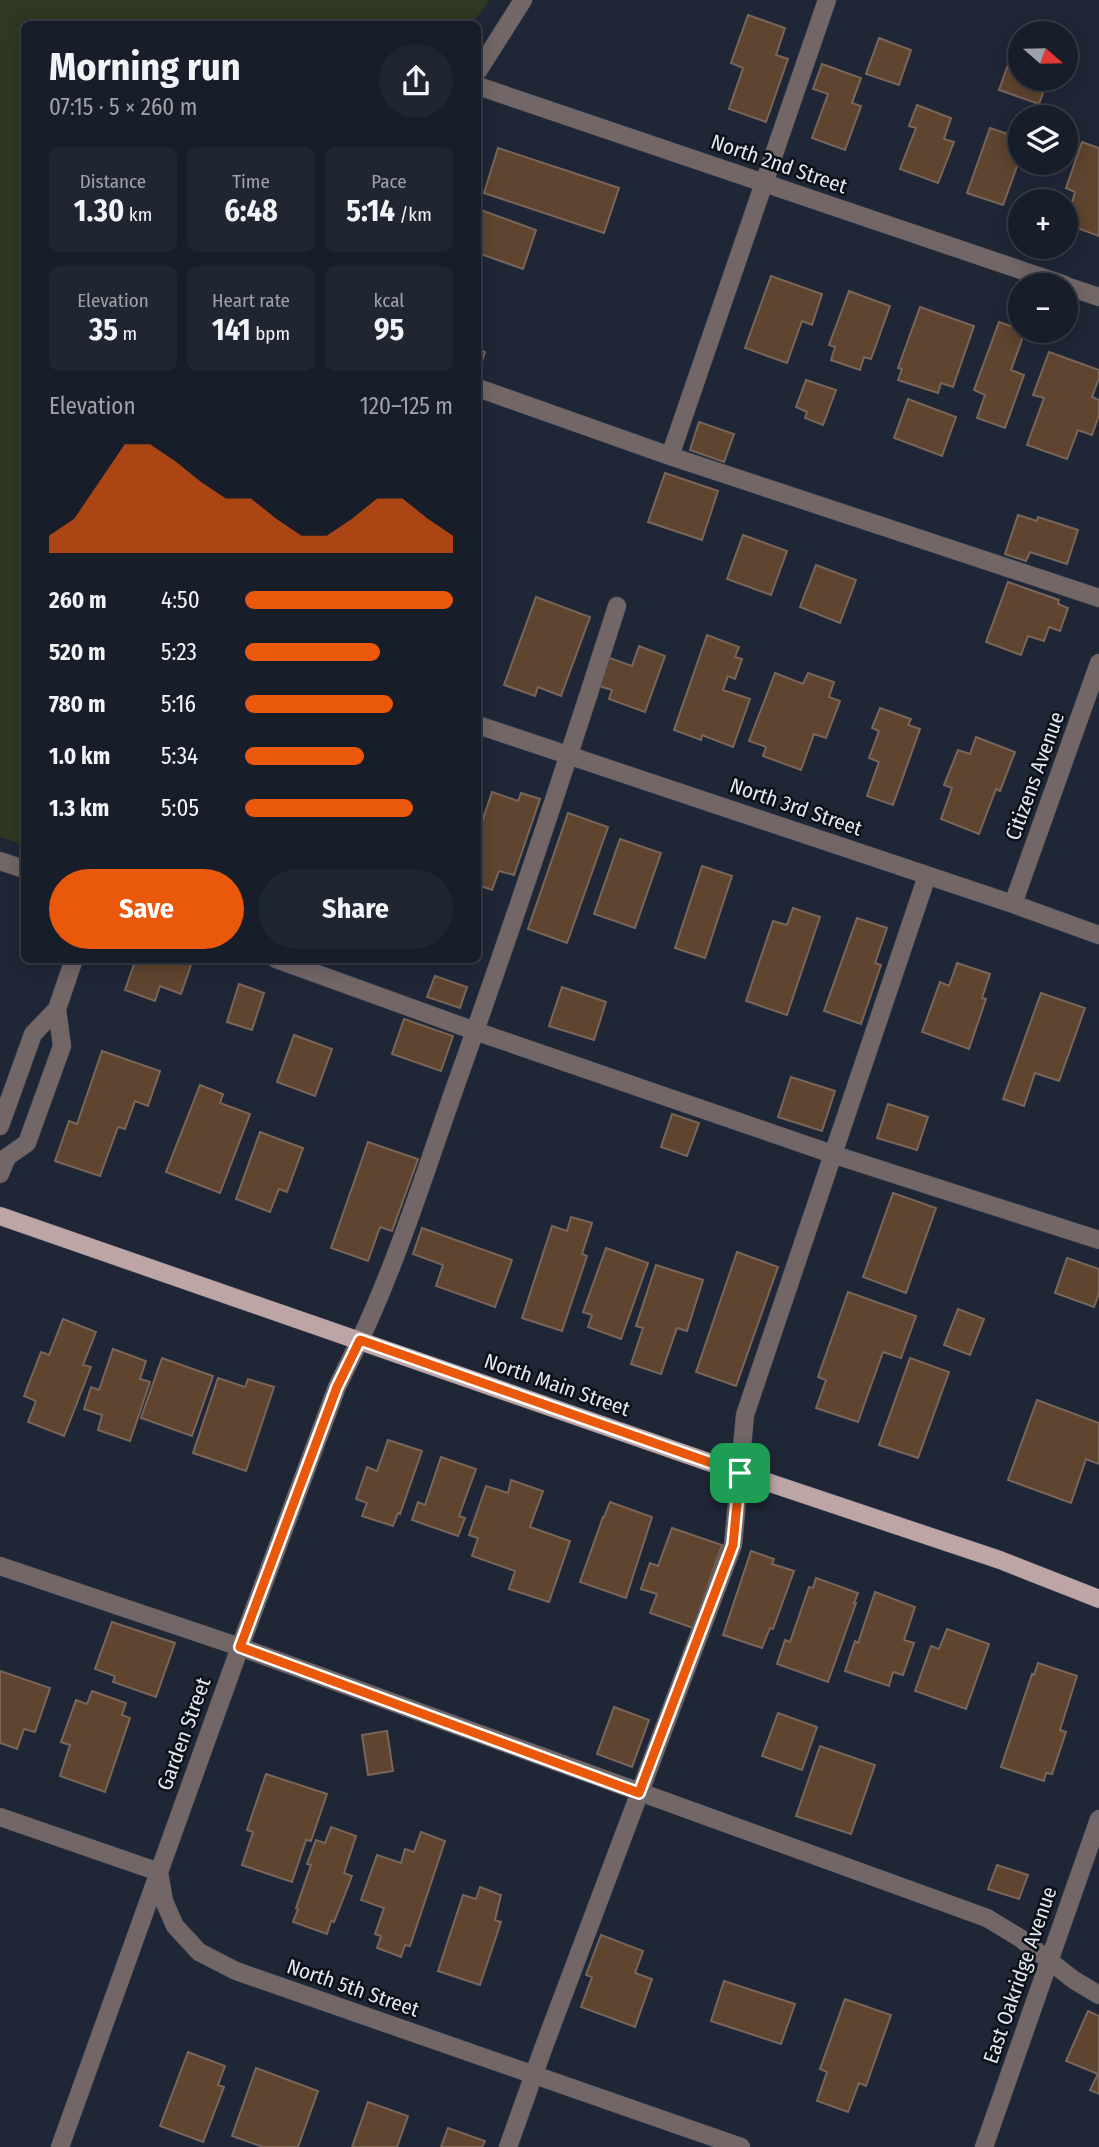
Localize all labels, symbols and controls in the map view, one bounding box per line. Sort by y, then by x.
north arrow [1008,21,1078,91]
map controls [1008,21,1078,343]
text: Morning run [49,44,241,90]
button: share [379,44,453,118]
text: 07:15 · 5 × 260 m [49,93,197,121]
button: layers [1008,105,1078,175]
street label: North 2nd Street [708,129,851,199]
text: Distance [80,170,146,193]
text: Time [232,170,270,193]
text: Pace [371,170,407,193]
button: + [1008,189,1078,259]
text: 1.30 [74,193,124,229]
text: 6:48 [224,193,278,229]
text: 5:14 [346,193,395,229]
text: km [124,203,152,226]
text: /km [395,203,432,226]
button: − [1008,273,1078,343]
text: Elevation [77,289,149,312]
text: Heart rate [212,289,290,312]
text: kcal [374,289,404,312]
text: 35 [89,312,118,348]
text: 141 [212,312,251,348]
text: 95 [374,312,404,348]
text: m [118,322,137,345]
text: bpm [251,322,290,345]
text: Elevation [49,392,136,420]
text: 120–125 m [360,392,453,420]
text: 260 m [49,586,107,614]
text: 4:50 [161,586,200,614]
text: 520 m [49,638,106,666]
text: 5:23 [161,638,197,666]
text: 780 m [49,690,106,718]
text: 5:16 [161,690,196,718]
street label: Citizens Avenue [1000,708,1070,844]
text: 1.0 km [49,742,110,770]
text: 5:34 [161,742,198,770]
street label: North 3rd Street [727,772,866,842]
text: 1.3 km [49,794,109,822]
text: 5:05 [161,794,199,822]
button: Save [49,869,244,949]
button: Share [258,869,453,949]
street label: North Main Street [481,1348,633,1422]
pin [710,1443,770,1503]
icon: arrive [721,1454,759,1492]
street label: Garden Street [152,1674,216,1794]
street label: East Oakridge Avenue [978,1883,1062,2067]
street label: North 5th Street [284,1953,423,2023]

